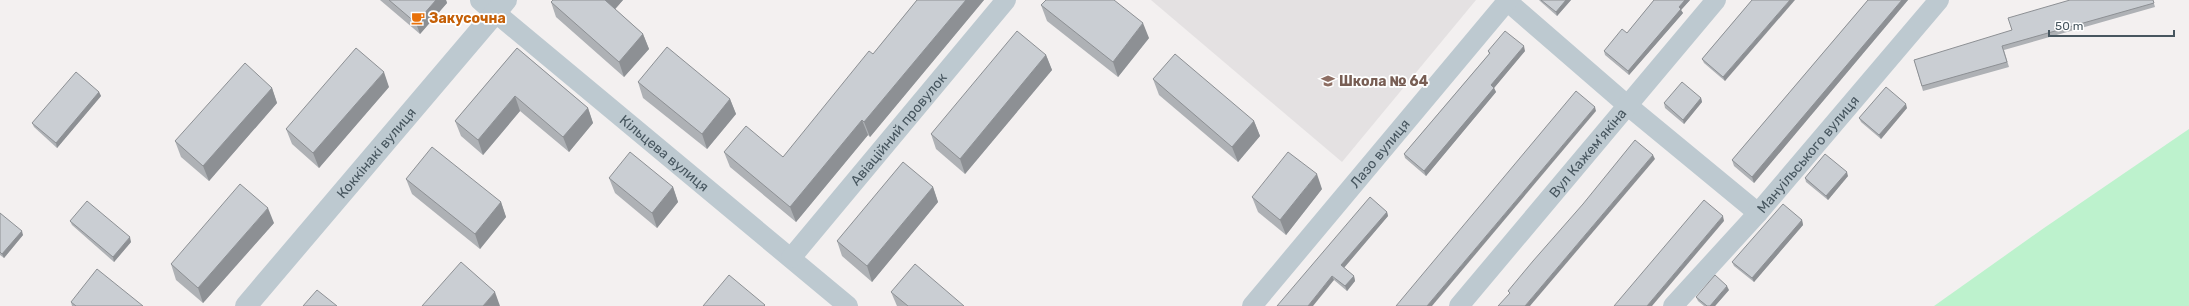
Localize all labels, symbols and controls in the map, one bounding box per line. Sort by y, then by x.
cafe icon: Закусочна [410,10,426,26]
place label: Закусочна [429,10,506,27]
scale bar [2049,12,2174,38]
text: 50 m [2055,19,2083,33]
street label: Авіаційний провулок [847,69,951,189]
school or university icon: Школа № 64 [1320,73,1336,89]
place label: Школа № 64 [1339,73,1429,90]
street label: Мануільського вулиця [1753,92,1863,217]
street label: Коккінакі вулиця [333,104,419,202]
street label: Вул Кажем'якіна [1545,105,1630,201]
street label: Кільцева вулиця [616,111,712,195]
street label: Лазо вулиця [1346,116,1413,191]

